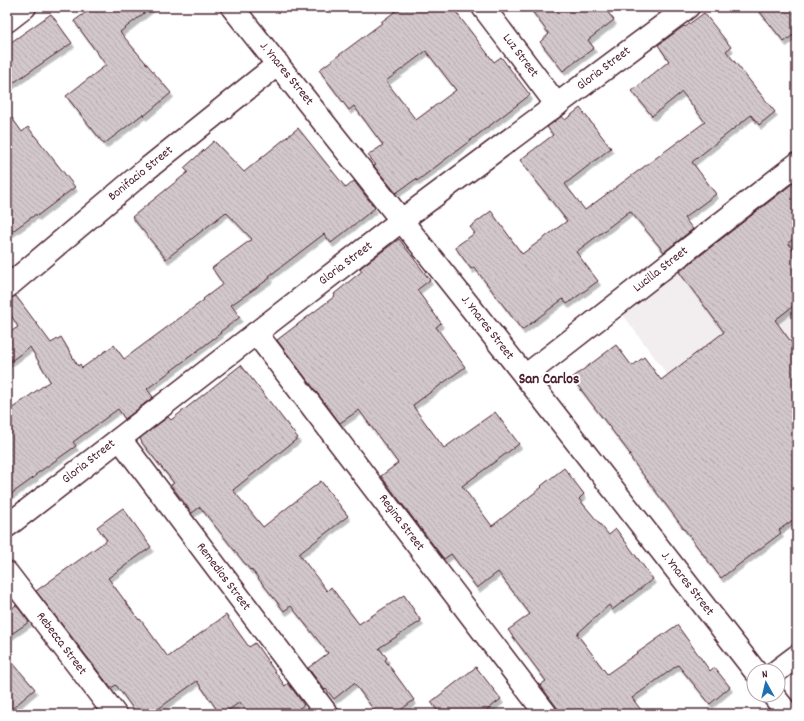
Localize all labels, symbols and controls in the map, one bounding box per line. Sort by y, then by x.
street label: Luz Street [497,30,543,82]
street label: J. Ynares Street [254,38,318,110]
street label: Gloria Street [573,42,635,96]
street label: Bonifacio Street [104,142,178,206]
street label: Gloria Street [315,237,377,291]
street label: Lucilla Street [629,242,693,298]
street label: J. Ynares Street [456,292,518,364]
district label: San Carlos [519,369,579,391]
street label: Gloria Street [58,435,120,489]
street label: Regina Street [373,491,429,556]
street label: Remedios Street [191,539,255,615]
street label: J. Ynares Street [656,548,718,620]
street label: Rebecca Street [31,609,91,680]
north arrow [746,663,786,703]
text: N [761,667,769,683]

